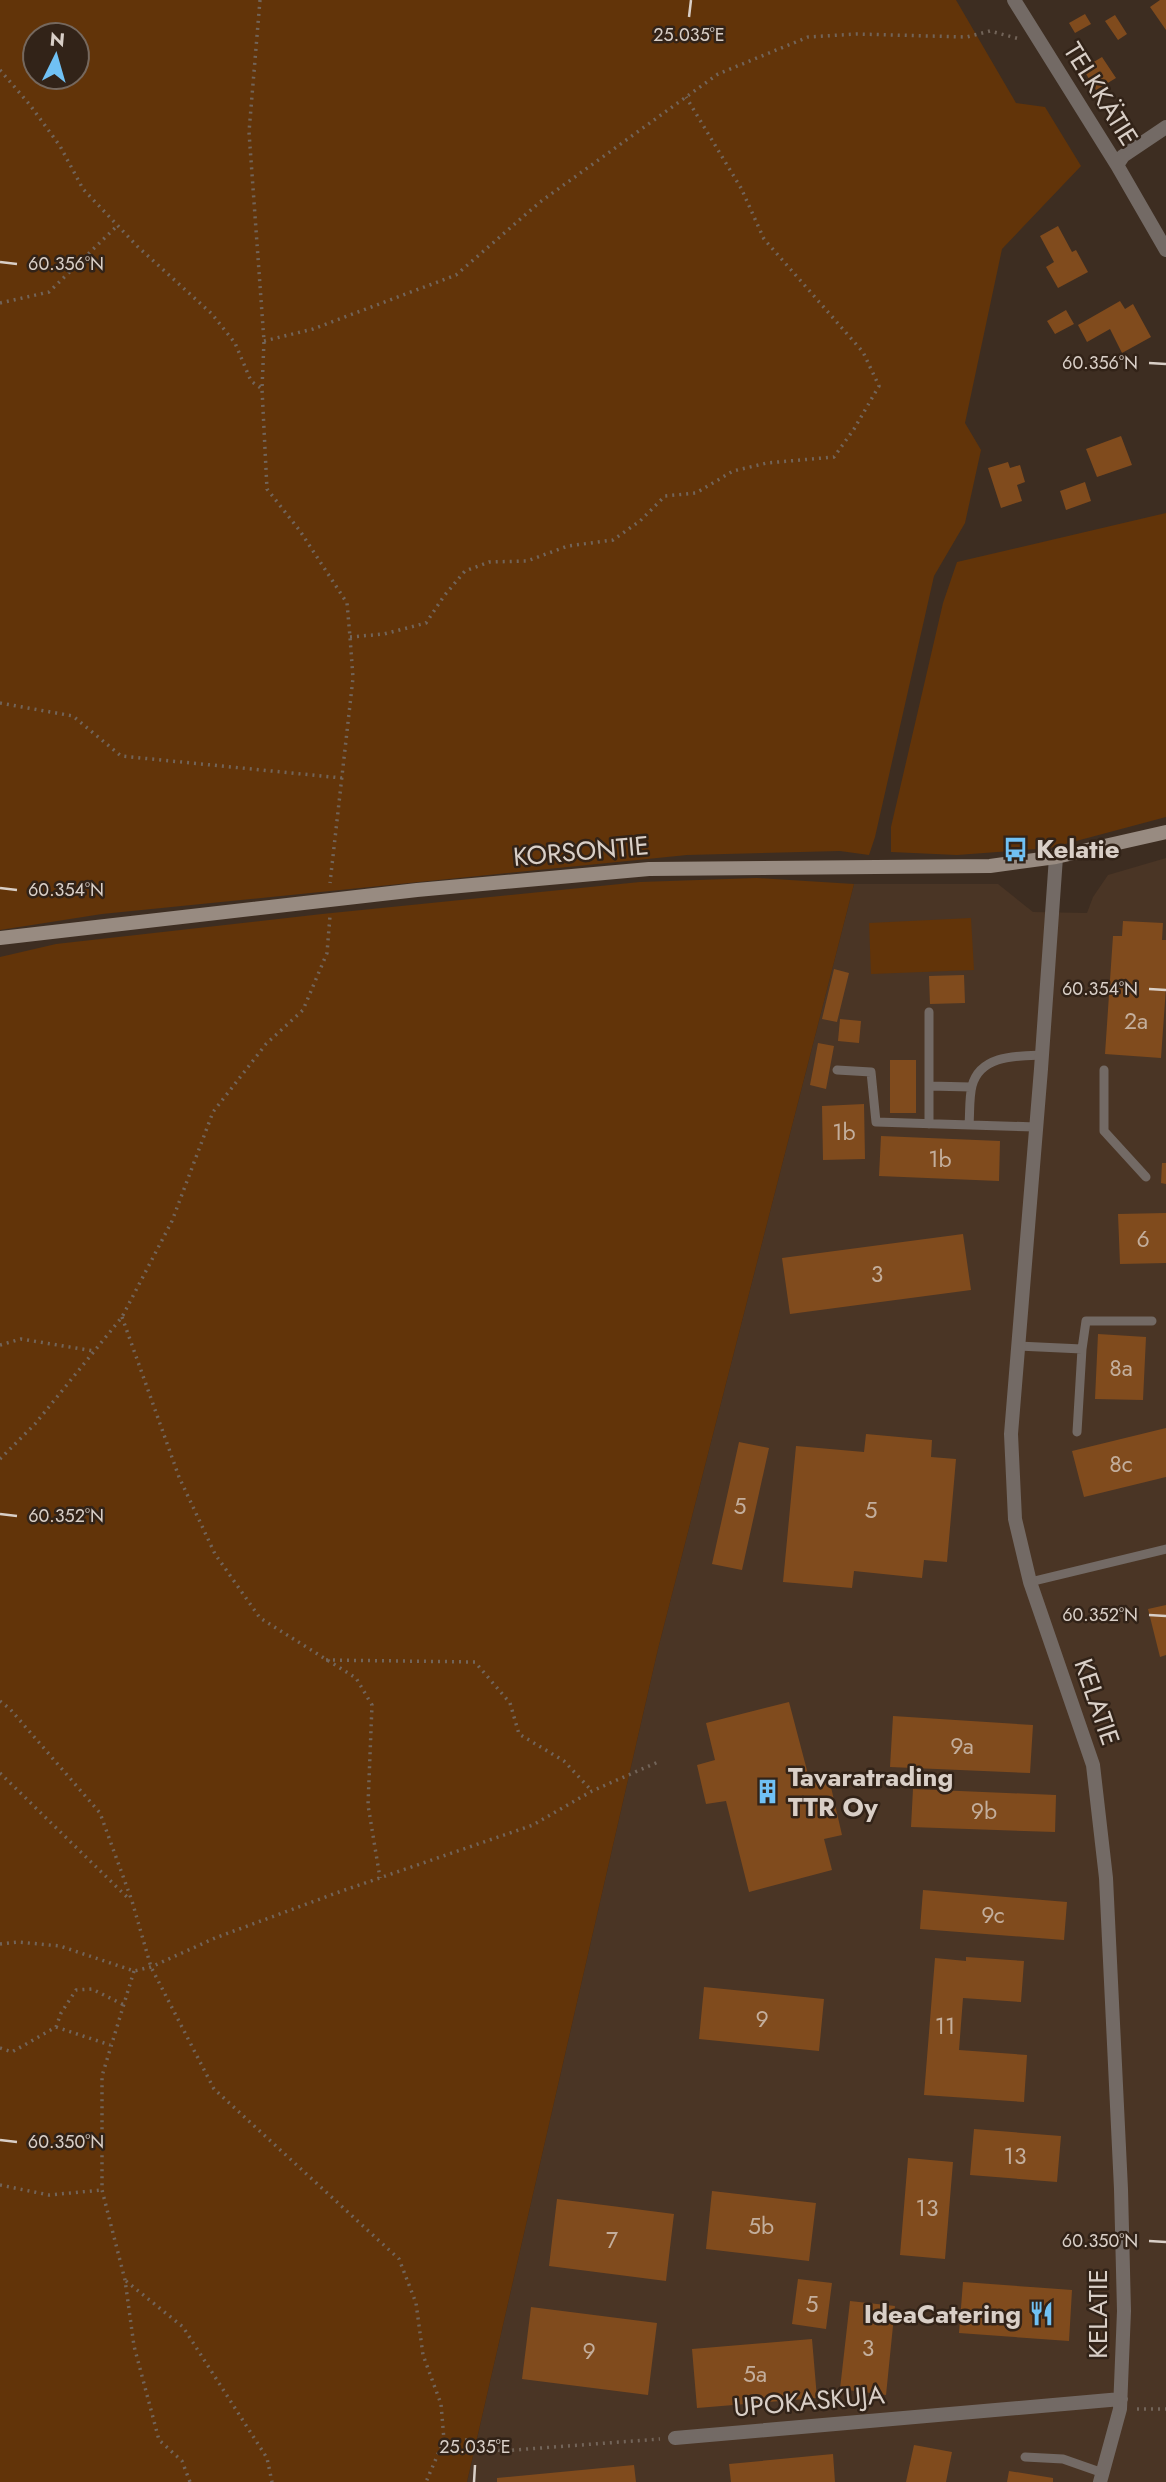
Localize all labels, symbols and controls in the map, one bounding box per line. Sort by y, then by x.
north arrow [21,21,91,91]
text: 25.035°E [653,22,725,48]
text: N [49,25,66,54]
street label: TELKKÄTIE [1054,35,1148,153]
text: 60.356°N [28,251,104,277]
text: 60.356°N [1062,350,1138,376]
street label: KORSONTIE [512,826,650,876]
place label: Kelatie [1036,830,1120,868]
bus stop icon: Kelatie [1002,835,1030,863]
text: 60.354°N [28,877,104,903]
text: 60.354°N [1062,976,1138,1002]
house number: 2a [1124,1004,1148,1038]
house number: 1b [832,1115,856,1149]
house number: 1b [928,1142,952,1176]
house number: 6 [1136,1222,1150,1256]
house number: 3 [871,1257,883,1291]
house number: 8a [1109,1351,1133,1385]
house number: 8c [1109,1447,1133,1481]
house number: 5 [734,1489,747,1523]
house number: 5 [865,1493,878,1527]
text: 60.352°N [28,1503,104,1529]
text: 60.352°N [1062,1602,1138,1628]
street label: KELATIE [1064,1653,1130,1751]
house number: 9a [950,1729,974,1763]
place label: Tavaratrading TTR Oy [788,1758,953,1826]
building icon: Tavaratrading TTR Oy [754,1778,782,1806]
house number: 9b [971,1794,997,1828]
house number: 9c [981,1898,1005,1932]
house number: 9 [755,2002,769,2036]
house number: 11 [935,2009,955,2043]
text: 60.350°N [28,2129,104,2155]
house number: 13 [1004,2139,1026,2173]
house number: 13 [916,2191,938,2225]
house number: 5b [748,2209,774,2243]
house number: 7 [606,2223,618,2257]
text: 60.350°N [1062,2228,1138,2254]
street label: KELATIE [1079,2269,1117,2359]
house number: 5 [806,2287,819,2321]
place label: IdeaCatering [864,2295,1021,2333]
restaurant icon: IdeaCatering [1027,2300,1055,2328]
house number: 3 [862,2331,874,2365]
house number: 9 [582,2334,596,2368]
house number: 5a [743,2357,767,2391]
street label: UPOKASKUJA [732,2375,887,2427]
text: 25.035°E [439,2434,511,2460]

